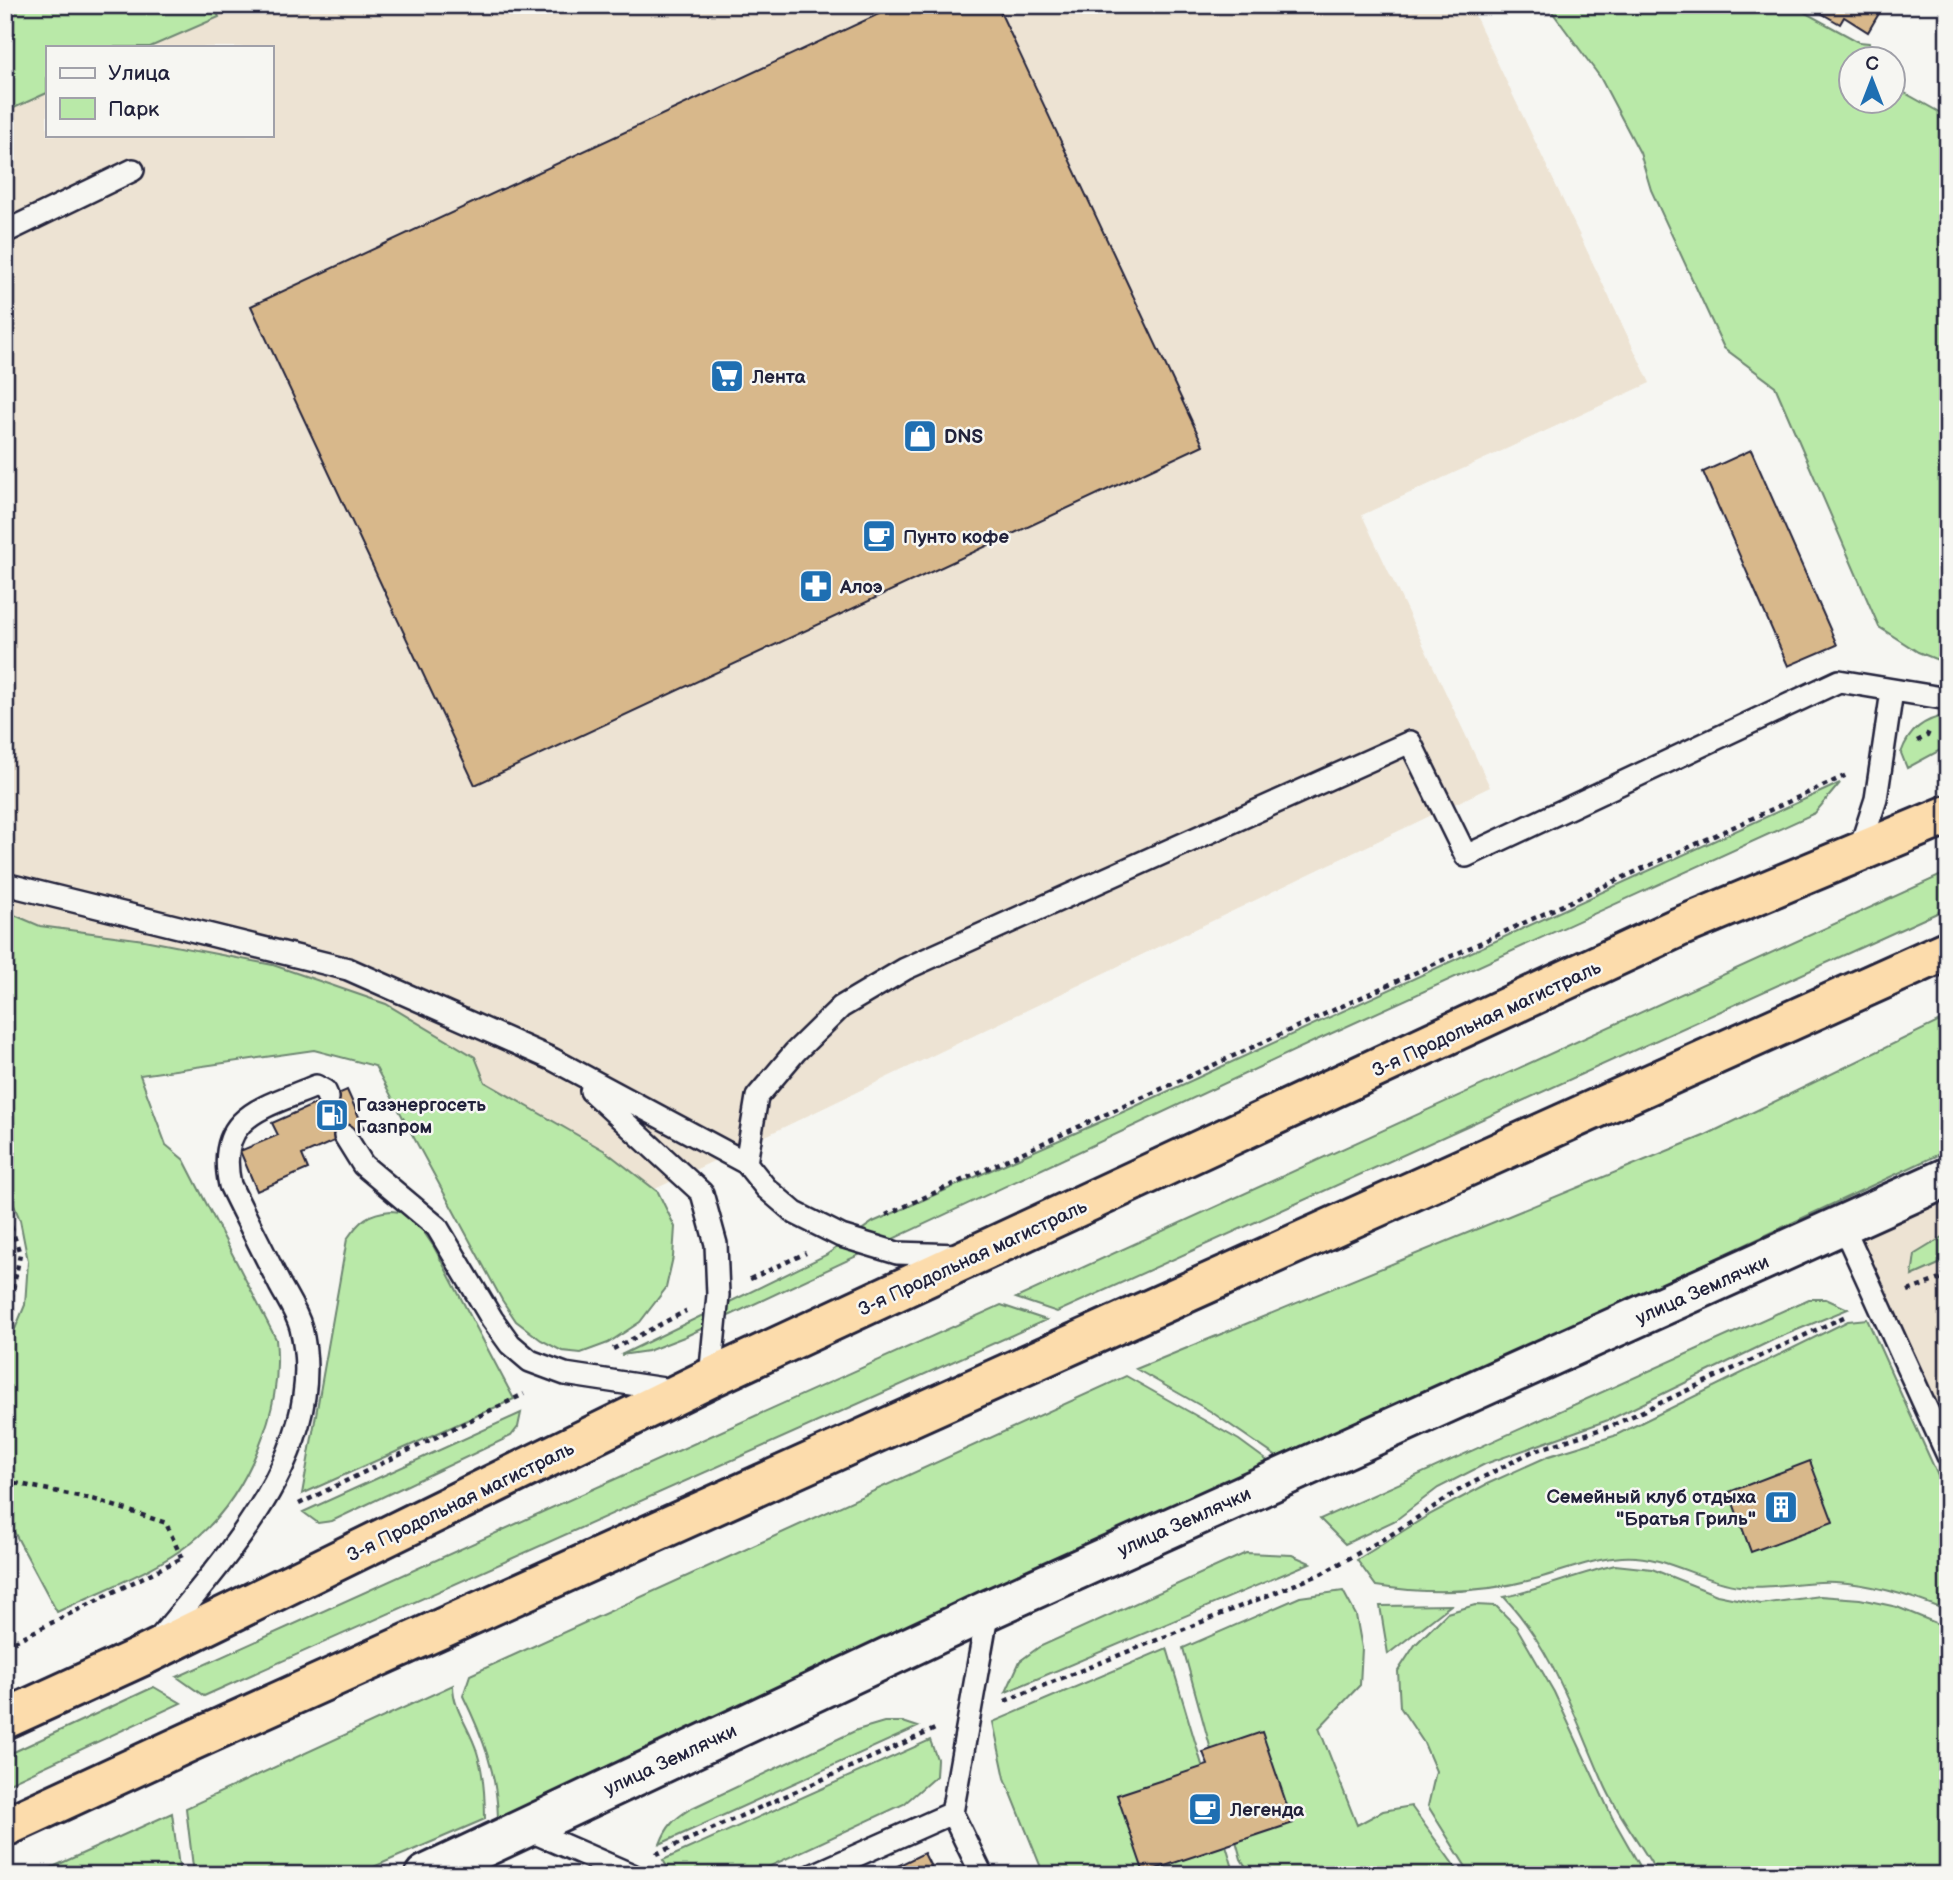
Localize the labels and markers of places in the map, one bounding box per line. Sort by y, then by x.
supermarket icon: Лента [708,357,746,395]
place label: Лента [751,366,807,389]
shop icon: DNS [901,417,939,455]
place label: DNS [944,426,983,449]
cafe icon: Пунто кофе [860,517,898,555]
place label: Пунто кофе [903,526,1009,549]
pharmacy icon: Алоэ [797,567,835,605]
place label: Алоэ [839,576,883,599]
place label: Газэнергосеть Газпром [356,1094,486,1139]
fuel station icon: Газэнергосеть Газпром [313,1096,351,1134]
place label: Семейный клуб отдыха "Братья Гриль" [1547,1486,1757,1531]
building icon: Семейный клуб отдыха "Братья Гриль" [1762,1488,1800,1526]
cafe icon: Легенда [1186,1790,1224,1828]
place label: Легенда [1229,1799,1305,1822]

